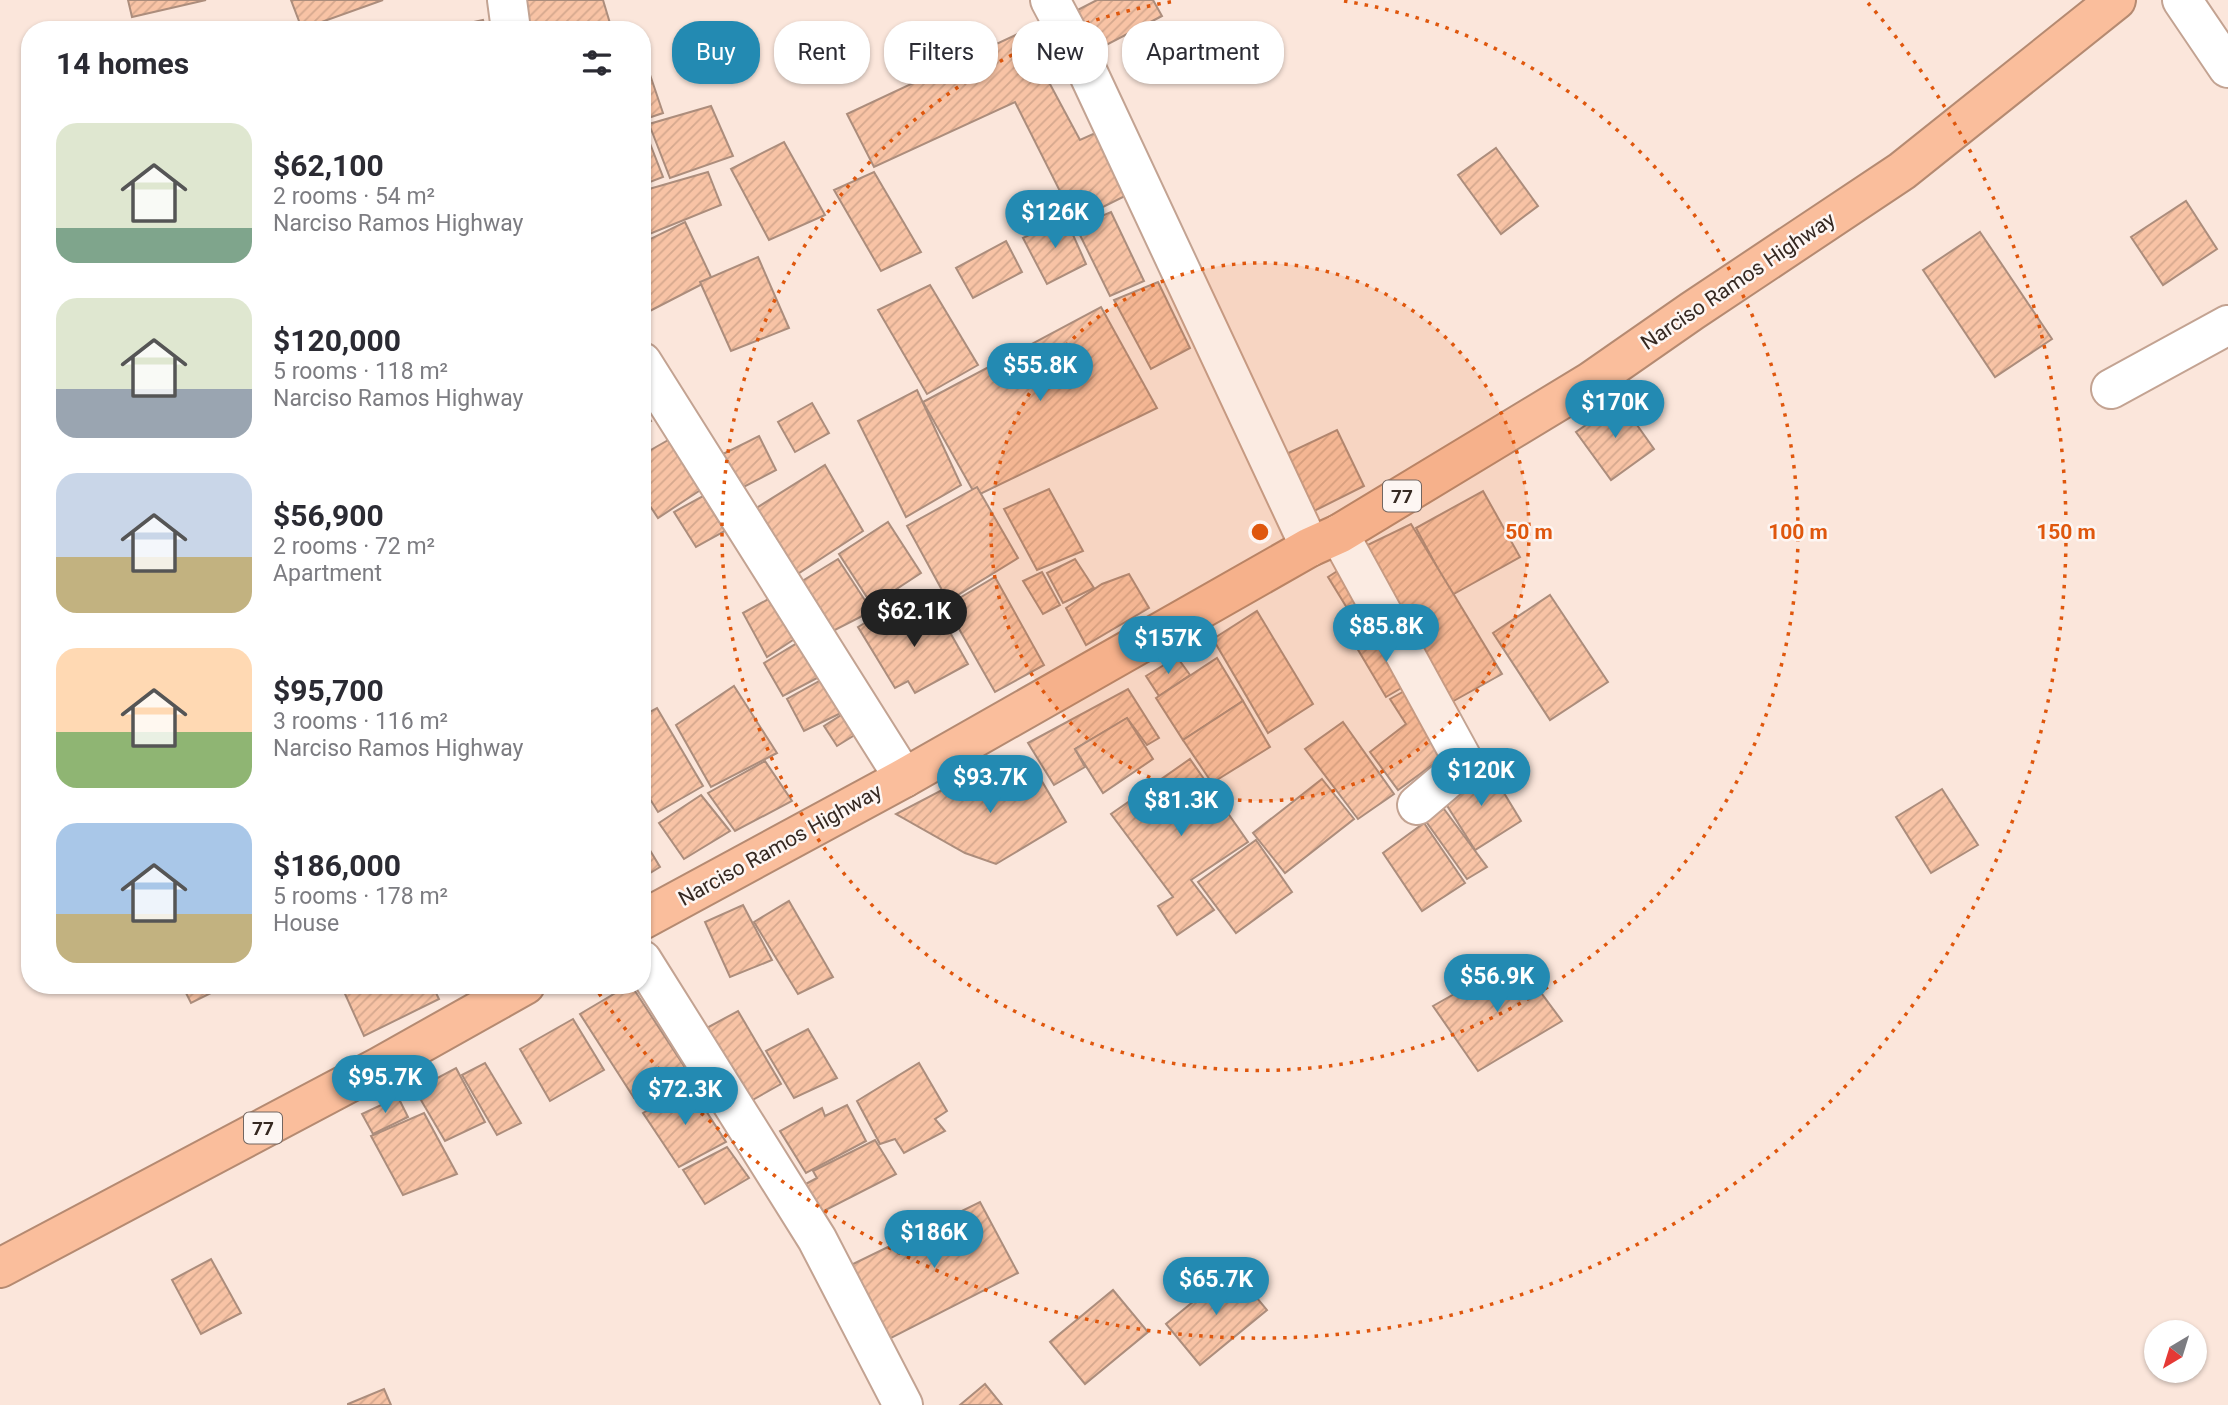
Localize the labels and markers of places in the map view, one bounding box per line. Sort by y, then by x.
pin: $126K [1006,190,1104,250]
pin: $55.8K [983,344,1097,403]
pin: $170K [1566,380,1664,440]
centre of rings [1248,520,1272,544]
pin: $62.1K [857,590,971,649]
pin: $85.8K [1329,604,1443,664]
pin: $157K [1119,616,1217,676]
pin: $120K [1432,748,1530,808]
pin: $93.7K [933,756,1047,815]
pin: $81.3K [1124,778,1238,838]
pin: $56.9K [1440,954,1554,1014]
pin: $95.7K [328,1056,442,1115]
pin: $72.3K [628,1068,742,1127]
pin: $186K [885,1210,983,1270]
pin: $65.7K [1159,1258,1273,1317]

